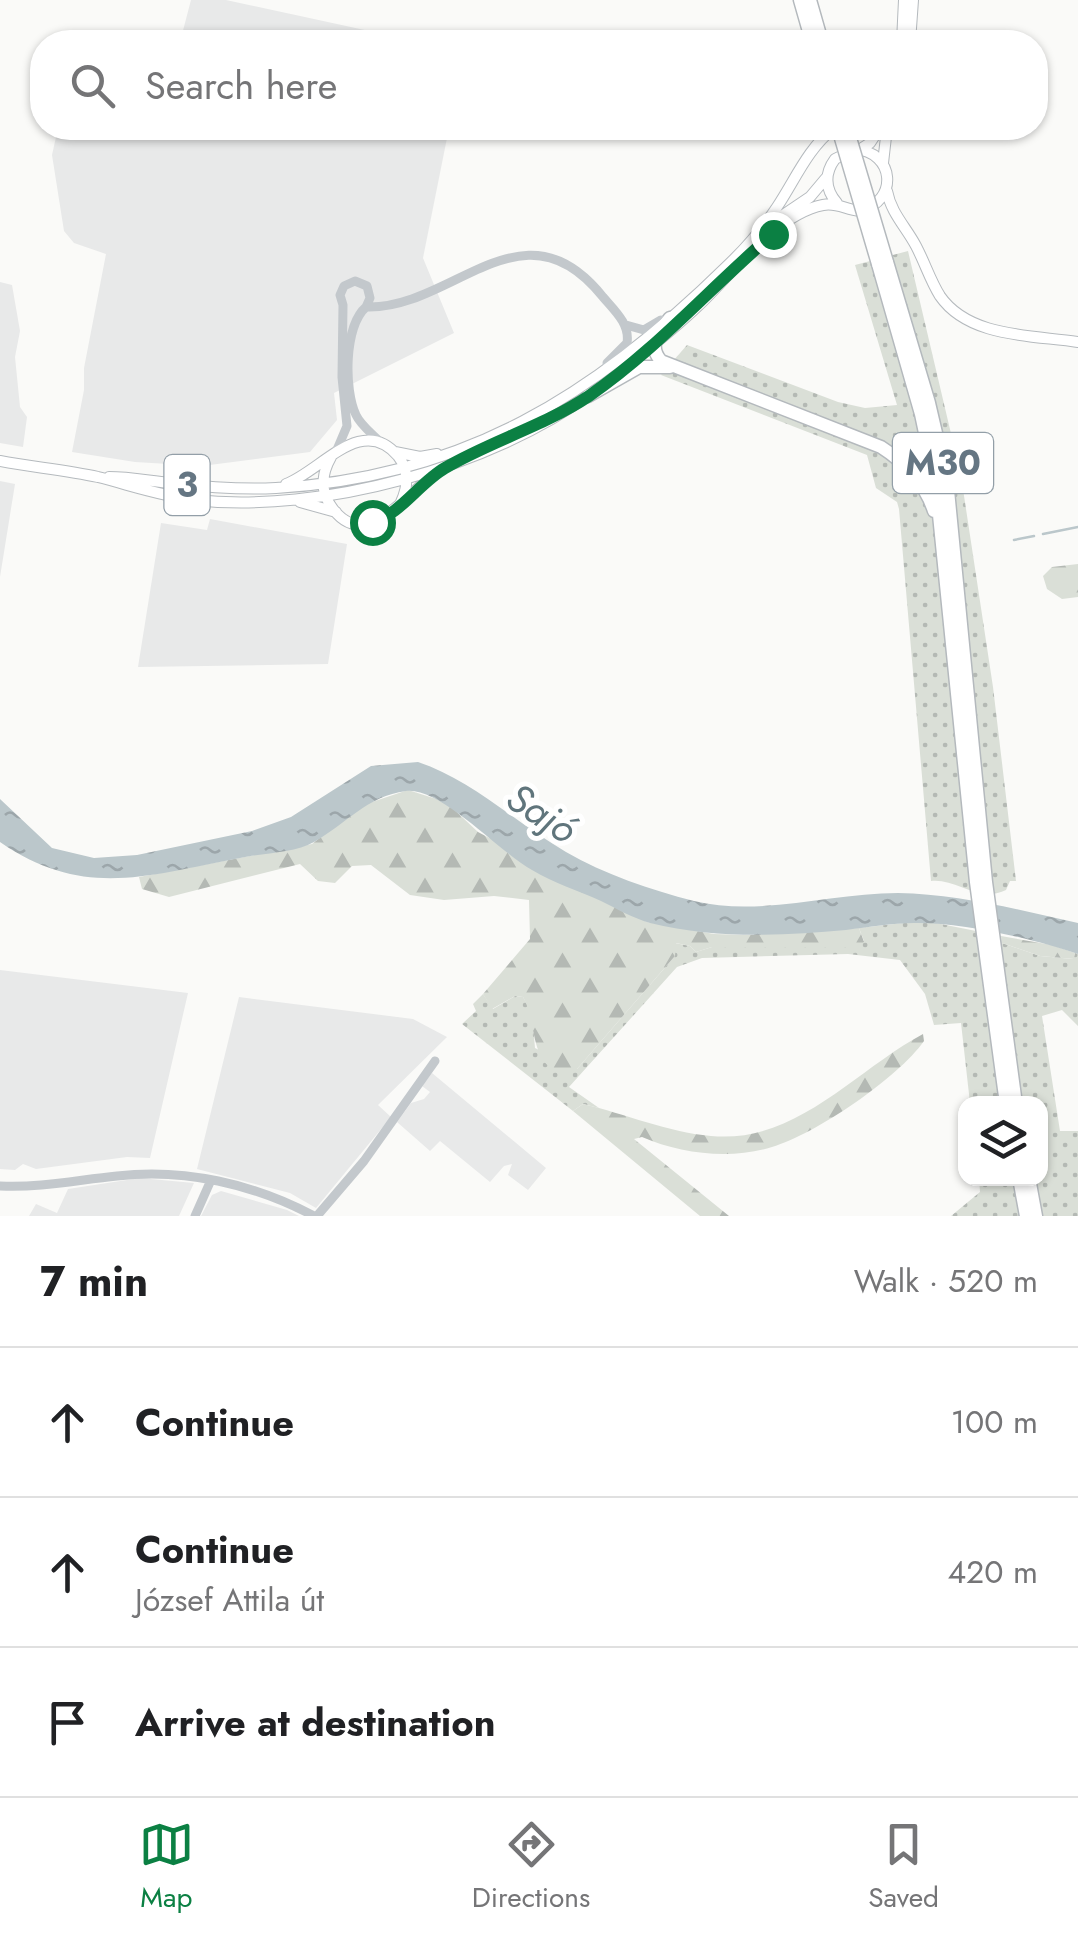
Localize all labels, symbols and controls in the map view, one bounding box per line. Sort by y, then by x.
search box [30,30,1048,140]
icon: search [65,58,120,113]
text: Search here [145,58,337,113]
route end [751,212,797,258]
road number: M30 [893,433,993,493]
road number: 3 [164,455,210,515]
route start [350,500,396,546]
water label: Sajó [495,768,589,858]
map controls [958,1096,1048,1186]
button: layers [958,1096,1048,1186]
text: 7 min [40,1251,148,1312]
text: Walk · 520 m [854,1258,1038,1304]
icon: ahead [40,1395,95,1450]
text: Continue [135,1395,294,1450]
text: 100 m [951,1399,1038,1445]
text: Continue [135,1522,294,1577]
icon: ahead [40,1545,95,1600]
text: 420 m [947,1549,1038,1595]
text: József Attila út [135,1577,324,1623]
icon: arrive [40,1695,95,1750]
text: Arrive at destination [135,1695,496,1750]
tab: Map [139,1817,194,1918]
tab: Directions [472,1817,590,1918]
tab: Saved [868,1817,939,1918]

